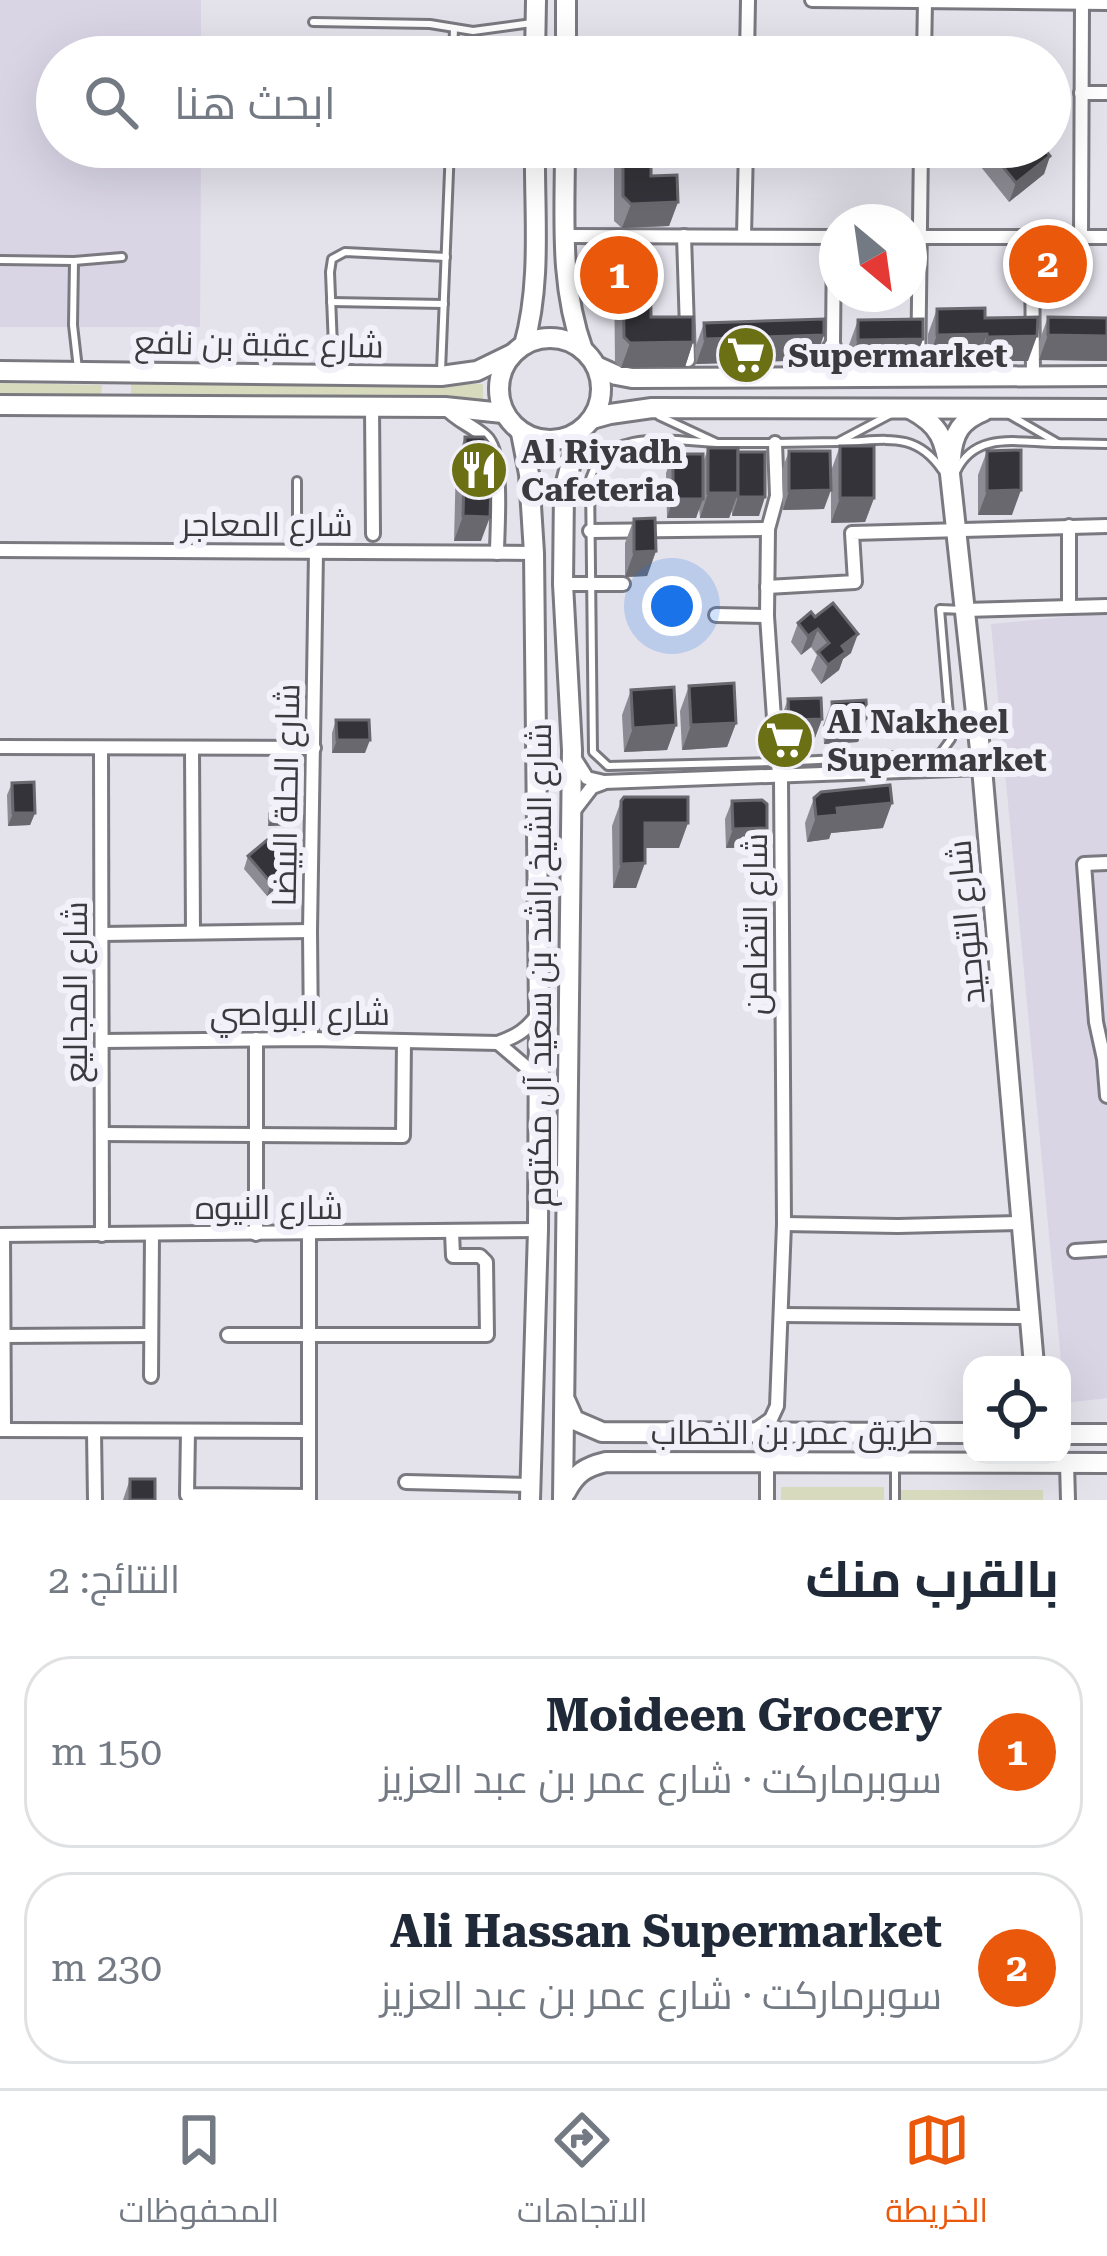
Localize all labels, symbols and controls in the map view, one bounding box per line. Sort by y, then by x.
search box [36,36,1071,168]
icon: search [78,69,144,135]
text: ابحث هنا [174,77,336,130]
north arrow [819,204,927,312]
pin: 2 [1009,219,1087,309]
pin: 1 [580,230,658,320]
street label: شارع عقبة بن نافع [134,322,384,369]
supermarket icon: Supermarket [715,324,777,386]
place label: Supermarket [788,336,1008,375]
place label: Al Riyadh Cafeteria [521,432,682,509]
restaurant icon: Al Riyadh Cafeteria [448,439,510,501]
street label: شارع المعاجر [179,505,353,547]
your location [642,576,702,636]
street label: شارع الحلة البيضا [265,683,310,907]
place label: Al Nakheel Supermarket [827,702,1047,779]
supermarket icon: Al Nakheel Supermarket [754,709,816,771]
street label: شارع الشيخ راشد بن سعيد آل مكتوم [520,723,562,1207]
street label: شارع التضامن [736,833,778,1015]
street label: شارع التوحيد [939,838,996,1006]
street label: شارع المجاليع [56,901,98,1083]
street label: شارع البواصي [210,994,390,1038]
street label: شارع النيوه [195,1188,343,1230]
map controls [963,1356,1071,1464]
button: locate [963,1356,1071,1464]
street label: طريق عمر بن الخطاب [651,1413,933,1453]
text: بالقرب منك [806,1550,1059,1609]
text: النتائج: 2 [48,1557,180,1603]
text: Moideen Grocery [546,1689,942,1742]
text: 150 m [51,1729,162,1775]
text: 1 [1006,1729,1028,1775]
text: سوبرماركت · شارع عمر بن عبد العزيز [380,1757,942,1803]
text: Ali Hassan Supermarket [390,1905,942,1958]
text: 230 m [51,1945,162,1991]
text: 2 [1006,1945,1028,1991]
text: سوبرماركت · شارع عمر بن عبد العزيز [380,1973,942,2019]
tab: المحفوظات [119,2107,279,2241]
tab: الاتجاهات [517,2107,648,2241]
tab: الخريطة [885,2107,988,2241]

